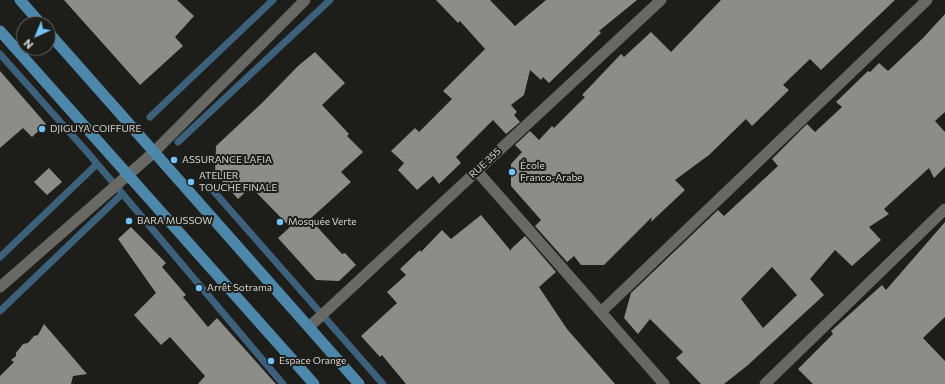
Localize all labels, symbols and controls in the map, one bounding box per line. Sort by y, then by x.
north arrow [16,16,56,56]
text: N [21,37,36,52]
place label: DJIGUYA COIFFURE [50,123,141,135]
marker: DJIGUYA COIFFURE [37,124,47,134]
street label: RUE 355 [467,145,503,181]
place label: ASSURANCE LAFIA [182,154,272,166]
marker: ASSURANCE LAFIA [169,155,179,165]
place label: École Franco-Arabe [520,160,583,184]
marker: École Franco-Arabe [507,167,517,177]
place label: ATELIER TOUCHE FINALE [199,170,277,194]
marker: ATELIER TOUCHE FINALE [186,177,196,187]
place label: BARA MUSSOW [137,215,212,227]
marker: BARA MUSSOW [124,216,134,226]
place label: Mosquée Verte [288,216,357,228]
marker: Mosquée Verte [275,217,285,227]
place label: Arrêt Sotrama [207,282,272,294]
marker: Arrêt Sotrama [194,283,204,293]
place label: Espace Orange [279,355,346,367]
marker: Espace Orange [266,356,276,366]

